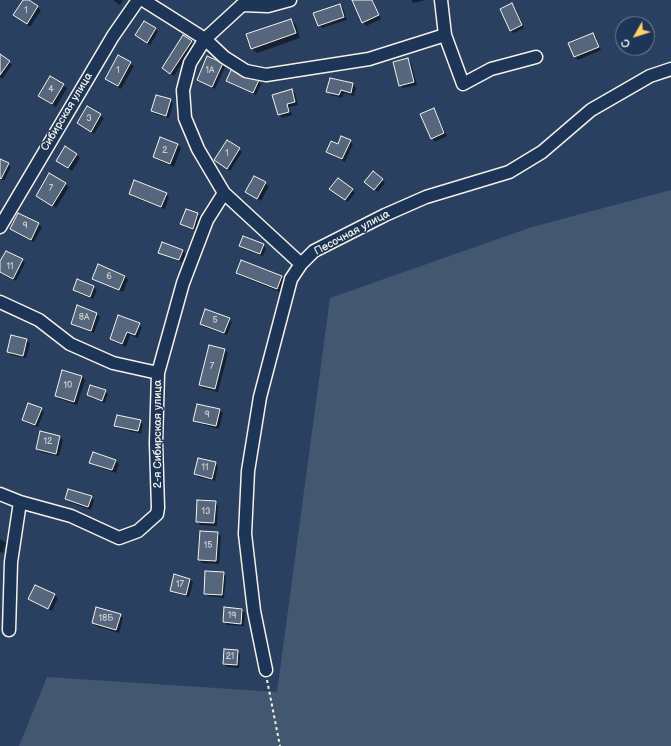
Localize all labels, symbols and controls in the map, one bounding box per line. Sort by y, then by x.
house number: 1 [24,6,28,16]
north arrow [615,16,655,56]
text: С [619,36,634,50]
house number: 1 [116,66,120,76]
house number: 1А [206,66,214,76]
street label: Сибирская улица [38,70,96,154]
house number: 4 [48,85,54,95]
house number: 3 [86,114,92,124]
house number: 2 [162,146,168,156]
house number: 1 [225,149,229,159]
house number: 7 [49,184,53,194]
street label: Песочная улица [312,208,392,258]
house number: 9 [22,221,28,231]
house number: 11 [7,262,13,272]
house number: 6 [106,272,112,282]
house number: 8А [79,313,89,323]
house number: 5 [212,316,218,326]
house number: 7 [210,362,214,372]
street label: 2-я Сибирская улица [151,380,165,488]
house number: 10 [64,381,72,391]
house number: 9 [204,410,210,420]
house number: 12 [44,437,52,447]
house number: 11 [202,463,208,473]
house number: 13 [201,507,211,517]
house number: 15 [204,541,212,551]
house number: 17 [176,580,184,590]
house number: 19 [228,611,236,621]
house number: 18Б [99,614,113,624]
house number: 21 [226,652,234,662]

